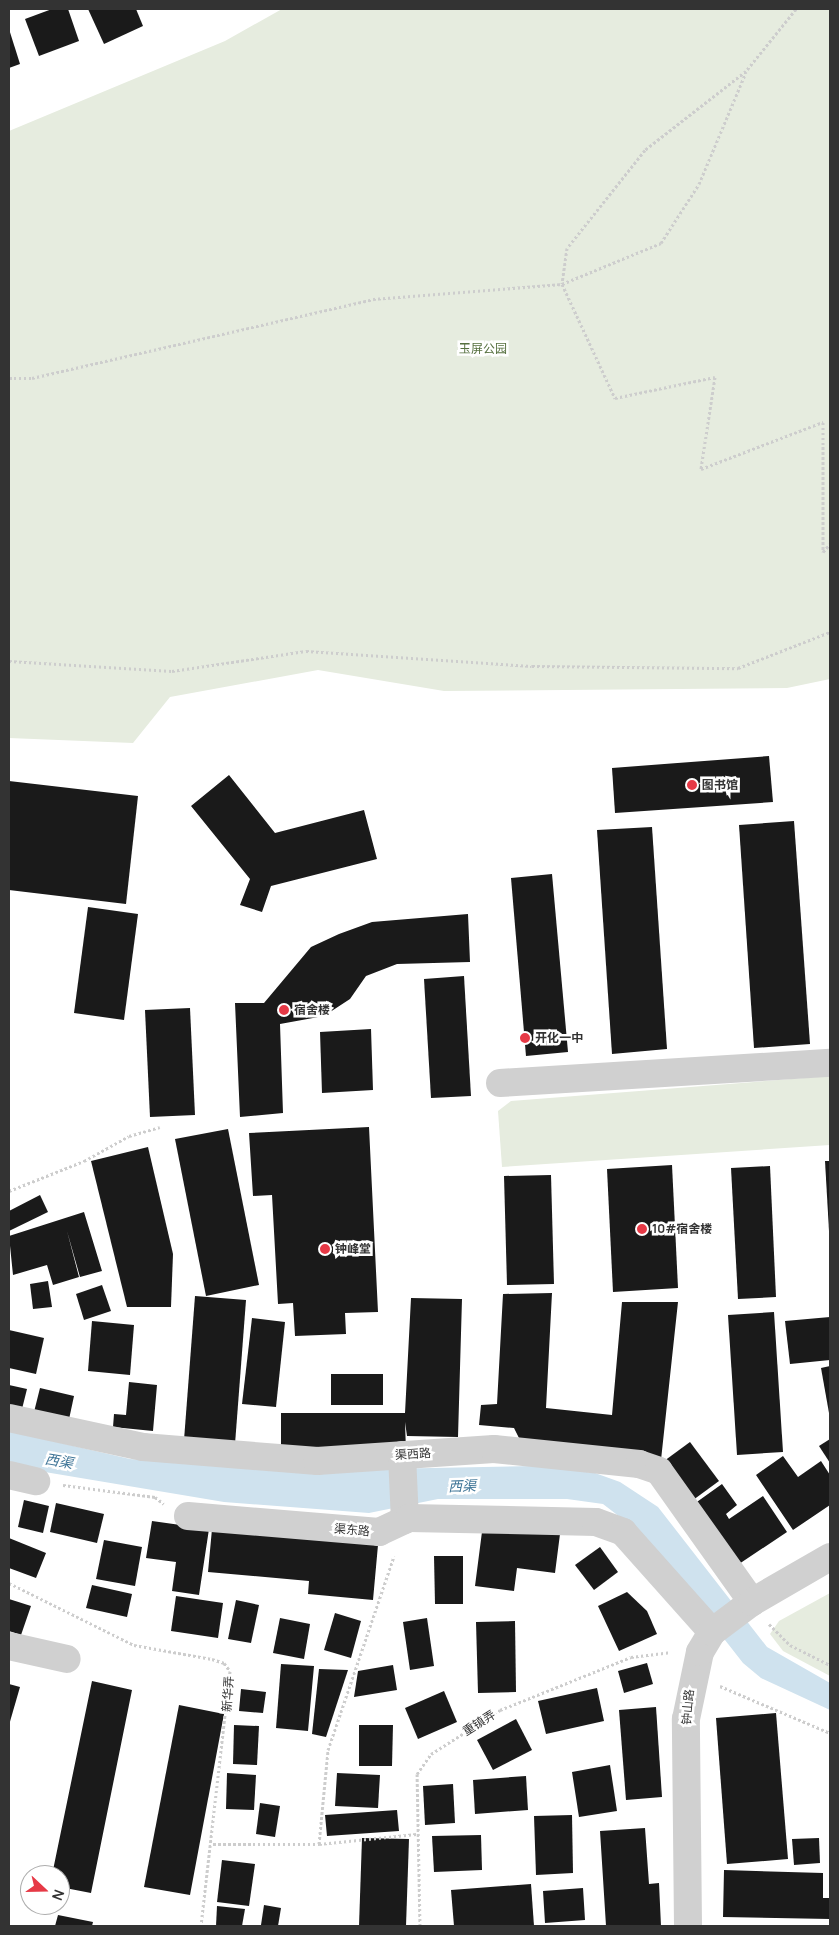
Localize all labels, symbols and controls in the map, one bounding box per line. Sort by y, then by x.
park label: 玉屏公园 [459,342,507,356]
place label: 图书馆 [702,778,738,792]
marker: 图书馆 [686,779,698,791]
place label: 宿舍楼 [294,1003,330,1017]
marker: 宿舍楼 [278,1004,290,1016]
place label: 开化一中 [535,1031,583,1045]
marker: 开化一中 [519,1032,531,1044]
place label: 10#宿舍楼 [652,1222,712,1236]
marker: 10#宿舍楼 [636,1223,648,1235]
place label: 钟峰堂 [335,1242,371,1256]
marker: 钟峰堂 [319,1243,331,1255]
street label: 渠西路 [395,1446,431,1462]
water label: 西渠 [44,1450,74,1472]
water label: 西渠 [448,1477,476,1495]
street label: 渠东路 [333,1521,371,1539]
street label: 新华弄 [220,1676,236,1712]
street label: 钟山路 [679,1688,697,1726]
street label: 重镇弄 [460,1707,498,1739]
north arrow [20,1865,70,1915]
text: N [48,1887,69,1903]

